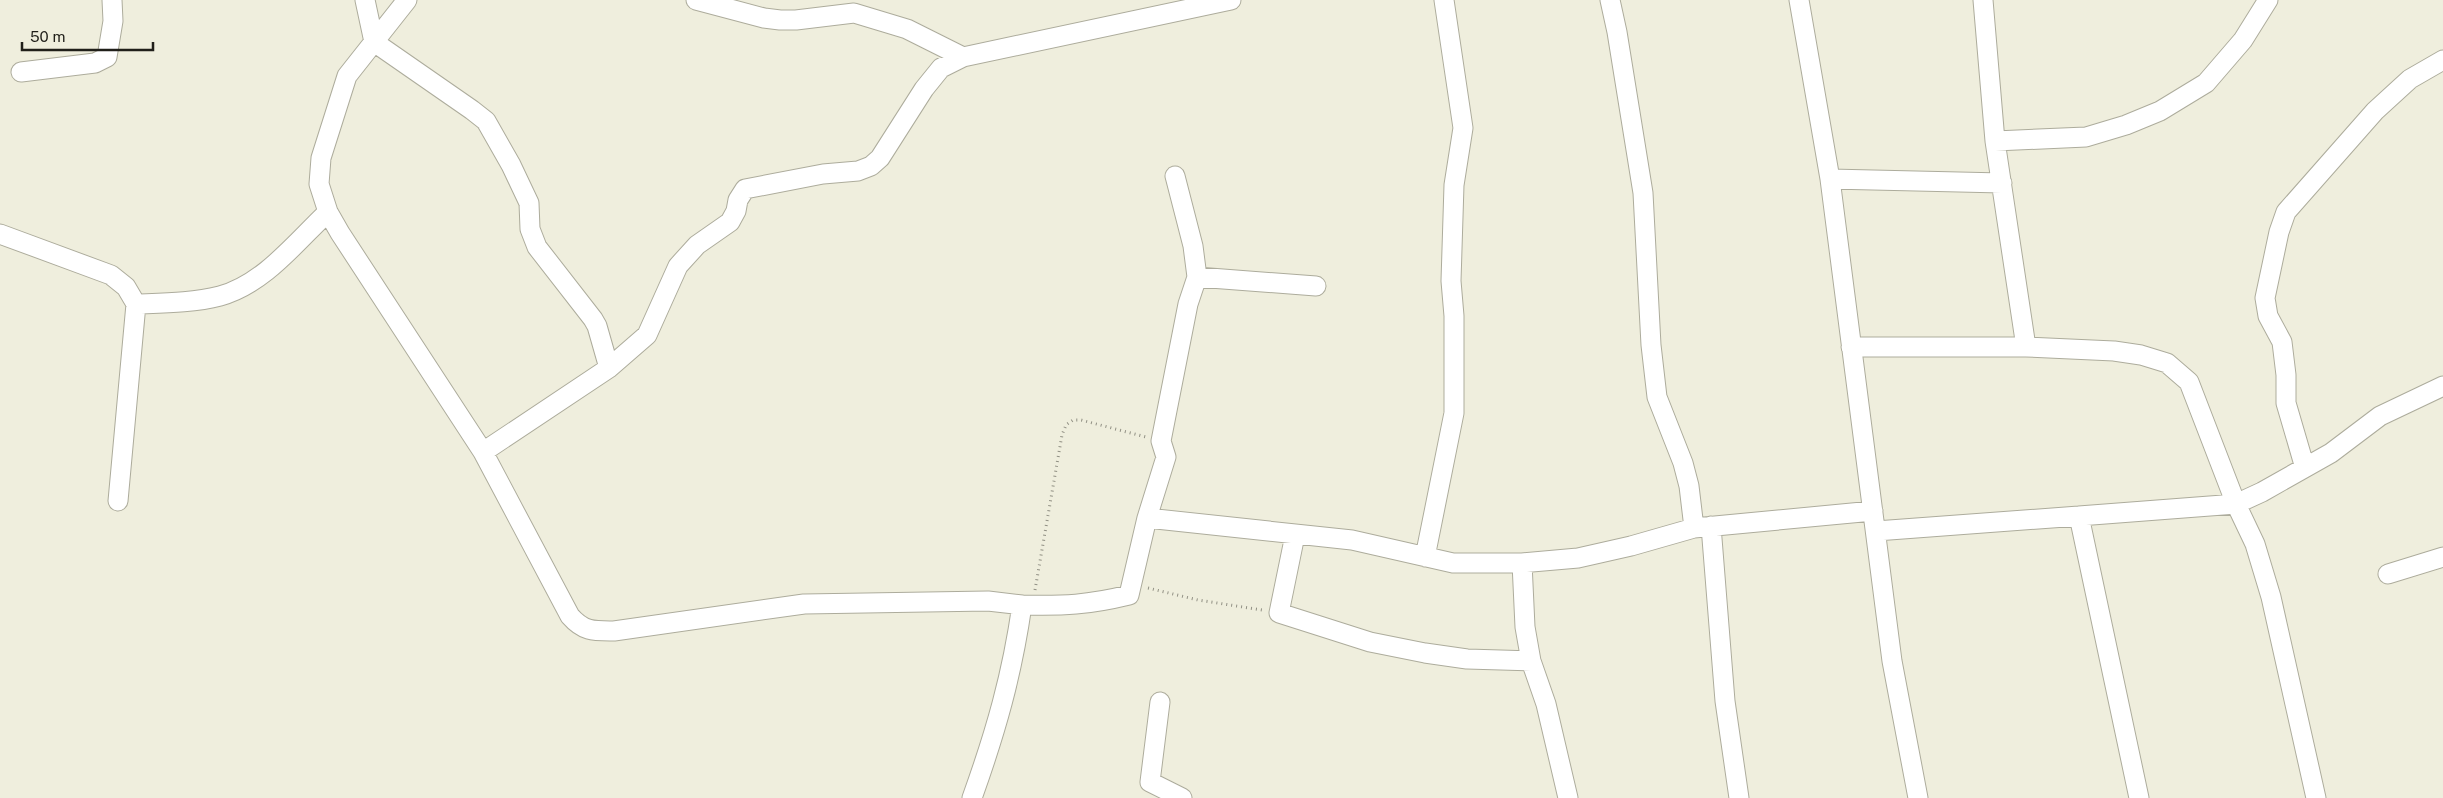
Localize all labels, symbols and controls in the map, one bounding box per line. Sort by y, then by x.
scale bar [22,20,154,52]
text: 50 m [30,28,65,45]

